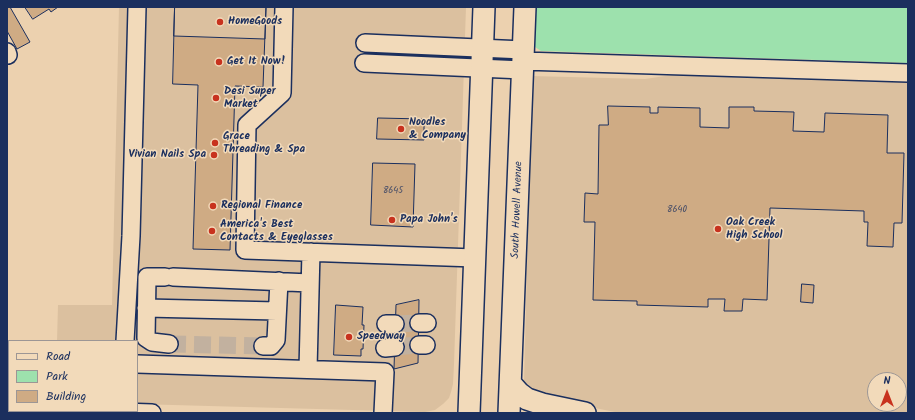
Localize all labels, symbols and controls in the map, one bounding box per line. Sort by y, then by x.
place label: HomeGoods [228,15,282,29]
marker: HomeGoods [215,17,225,27]
place label: Get It Now! [227,55,286,69]
marker: Get It Now! [214,57,224,67]
place label: Desi Super Market [224,85,276,111]
marker: Desi Super Market [211,93,221,103]
place label: Noodles & Company [409,116,466,142]
marker: Noodles & Company [396,124,406,134]
place label: Grace Threading & Spa [223,130,305,156]
marker: Grace Threading & Spa [210,138,220,148]
place label: Vivian Nails Spa [129,148,206,162]
marker: Vivian Nails Spa [209,150,219,160]
street label: South Howell Avenue [510,161,526,259]
house number: 8645 [383,186,403,196]
place label: Regional Finance [221,199,302,213]
marker: Regional Finance [208,201,218,211]
house number: 8640 [667,205,687,215]
place label: Papa John's [400,213,458,227]
marker: Papa John's [387,215,397,225]
place label: Oak Creek High School [726,216,782,242]
place label: America's Best Contacts & Eyeglasses [220,218,333,244]
marker: Oak Creek High School [713,224,723,234]
marker: America's Best Contacts & Eyeglasses [207,226,217,236]
place label: Speedway [357,330,405,344]
marker: Speedway [344,332,354,342]
legend [8,340,138,412]
text: Road [46,347,70,366]
text: Park [46,367,68,386]
north arrow [867,372,907,412]
text: N [884,372,890,390]
text: Building [46,387,86,406]

